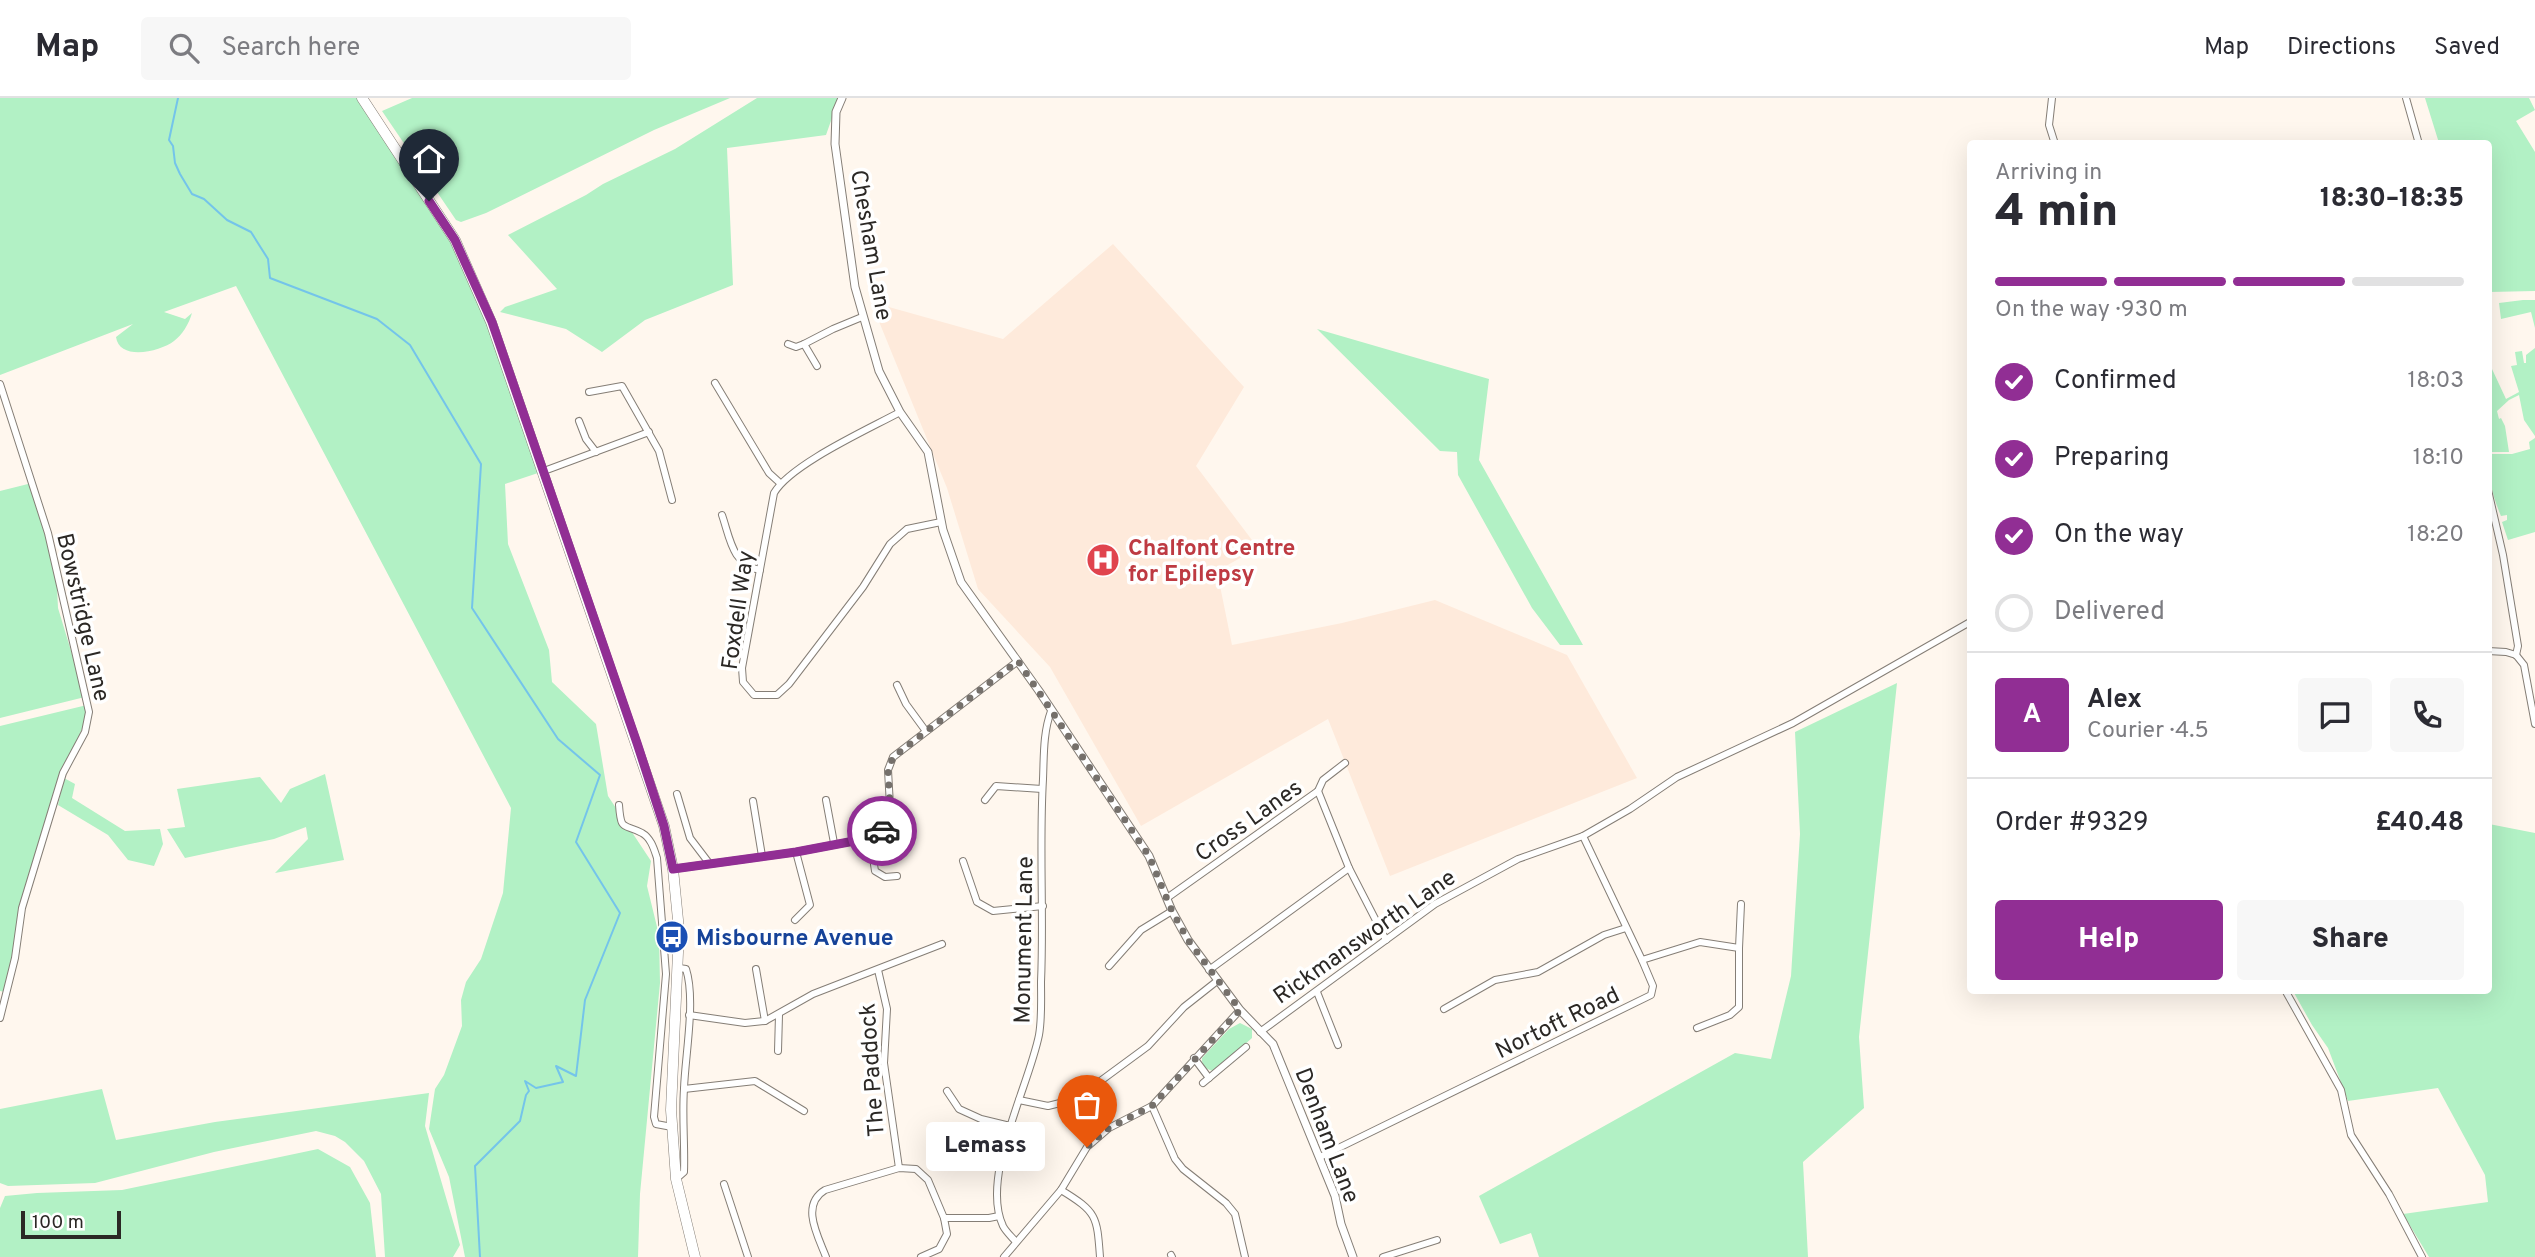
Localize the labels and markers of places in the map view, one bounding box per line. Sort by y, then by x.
pin [399,129,459,201]
place label: Chalfont Centre for Epilepsy [1128,535,1295,590]
hospital icon: Chalfont Centre for Epilepsy [1084,541,1122,579]
bus stop icon: Misbourne Avenue [653,918,691,956]
place label: Misbourne Avenue [696,925,894,954]
pin [1057,1075,1117,1147]
callout: Lemass [926,1122,1045,1172]

